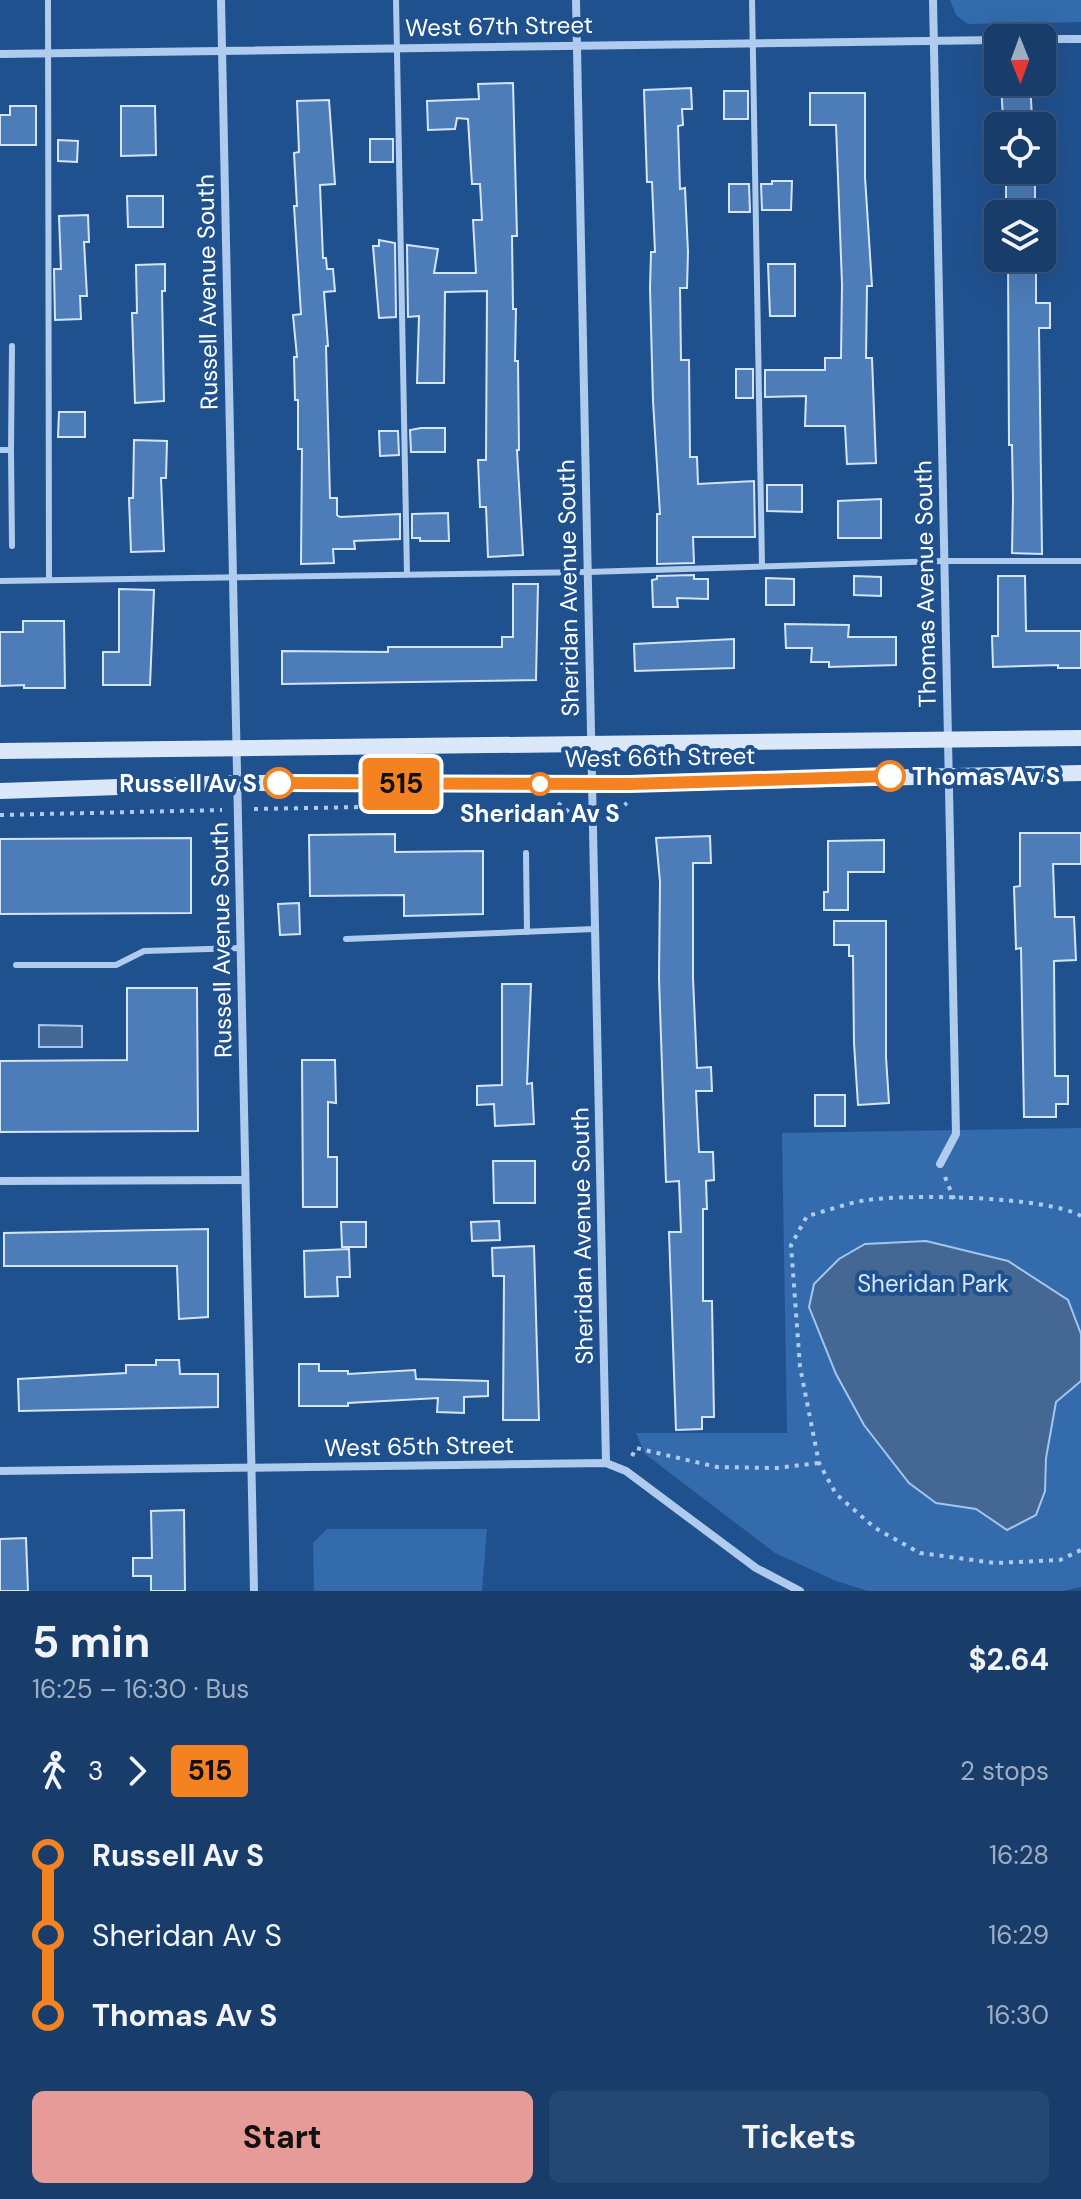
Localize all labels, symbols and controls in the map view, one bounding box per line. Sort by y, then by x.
street label: West 67th Street [405,9,593,43]
north arrow [984,24,1056,96]
map controls [984,24,1056,272]
button: locate [984,112,1056,184]
street label: Russell Avenue South [189,174,225,410]
button: layers [984,200,1056,272]
street label: Sheridan Avenue South [550,459,586,717]
street label: Thomas Avenue South [907,460,943,708]
street label: West 66th Street [564,740,756,774]
line badge: 515 [355,758,447,810]
marker: Thomas Av S [875,761,905,791]
place label: Thomas Av S [912,761,1060,792]
text: 515 [378,765,424,802]
place label: Russell Av S [119,768,257,799]
marker: Russell Av S [264,768,294,798]
marker: Sheridan Av S [529,773,551,795]
place label: Sheridan Av S [460,798,620,829]
street label: Russell Avenue South [203,822,239,1058]
street label: Sheridan Avenue South [564,1107,600,1365]
park label: Sheridan Park [857,1268,1009,1299]
street label: West 65th Street [324,1429,514,1463]
text: 5 min [32,1613,150,1671]
text: $2.64 [968,1640,1049,1679]
text: 16:25 – 16:30 · Bus [32,1672,249,1706]
icon: walk [32,1749,76,1793]
icon: forward [115,1749,159,1793]
text: 515 [187,1752,232,1789]
text: 3 [88,1754,103,1788]
text: 2 stops [960,1754,1049,1788]
text: Russell Av S [92,1836,264,1875]
text: 16:28 [989,1838,1049,1872]
text: Sheridan Av S [92,1916,282,1955]
text: 16:29 [988,1918,1049,1952]
text: Thomas Av S [92,1996,277,2035]
text: 16:30 [986,1998,1049,2032]
button: Start [32,2091,533,2183]
button: Tickets [549,2091,1049,2183]

